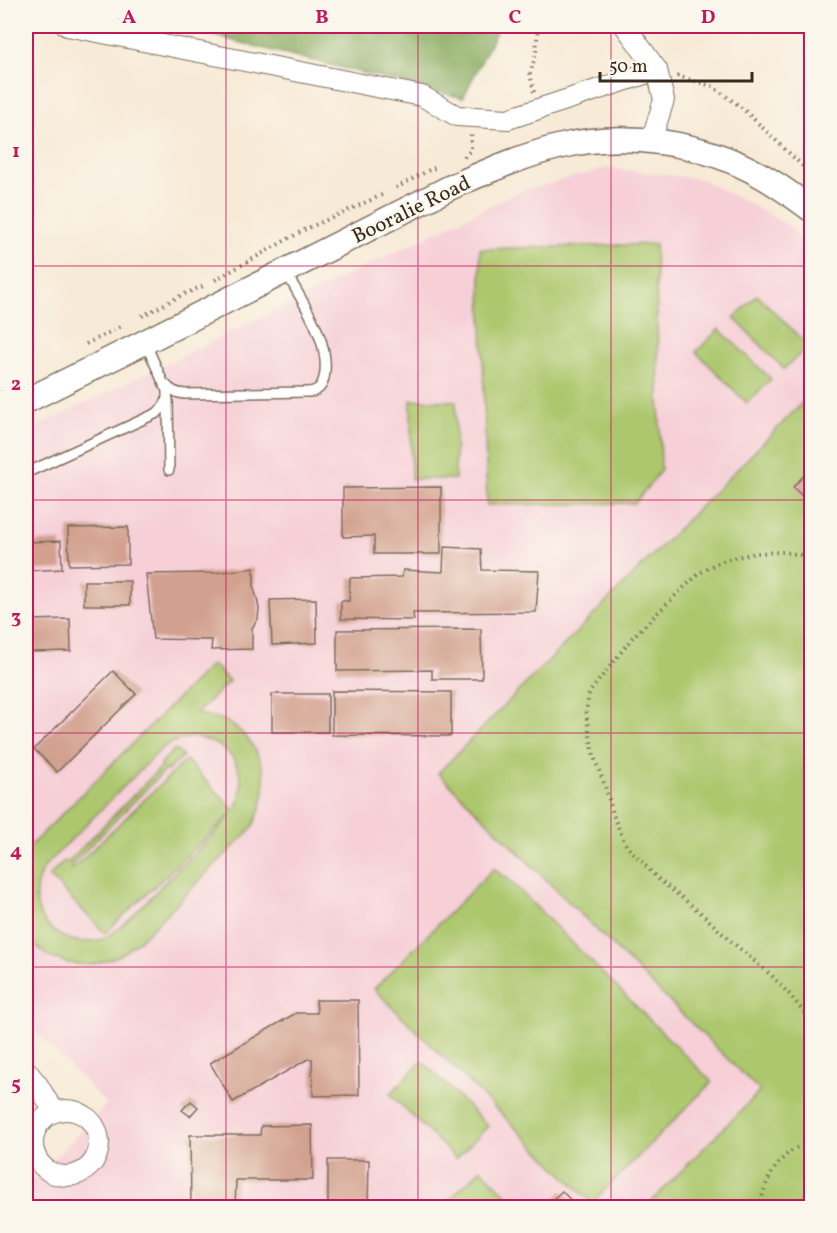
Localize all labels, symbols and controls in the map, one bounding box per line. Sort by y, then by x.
text: A [122,4,136,32]
text: B [315,4,329,32]
text: C [509,4,522,32]
text: D [701,4,715,32]
scale bar [600,45,752,83]
text: 50 m [609,55,648,80]
text: 1 [12,138,20,166]
street label: Booralie Road [347,169,476,252]
text: 2 [11,371,21,399]
text: 3 [11,604,21,632]
text: 4 [10,838,22,866]
text: 5 [11,1071,21,1099]

